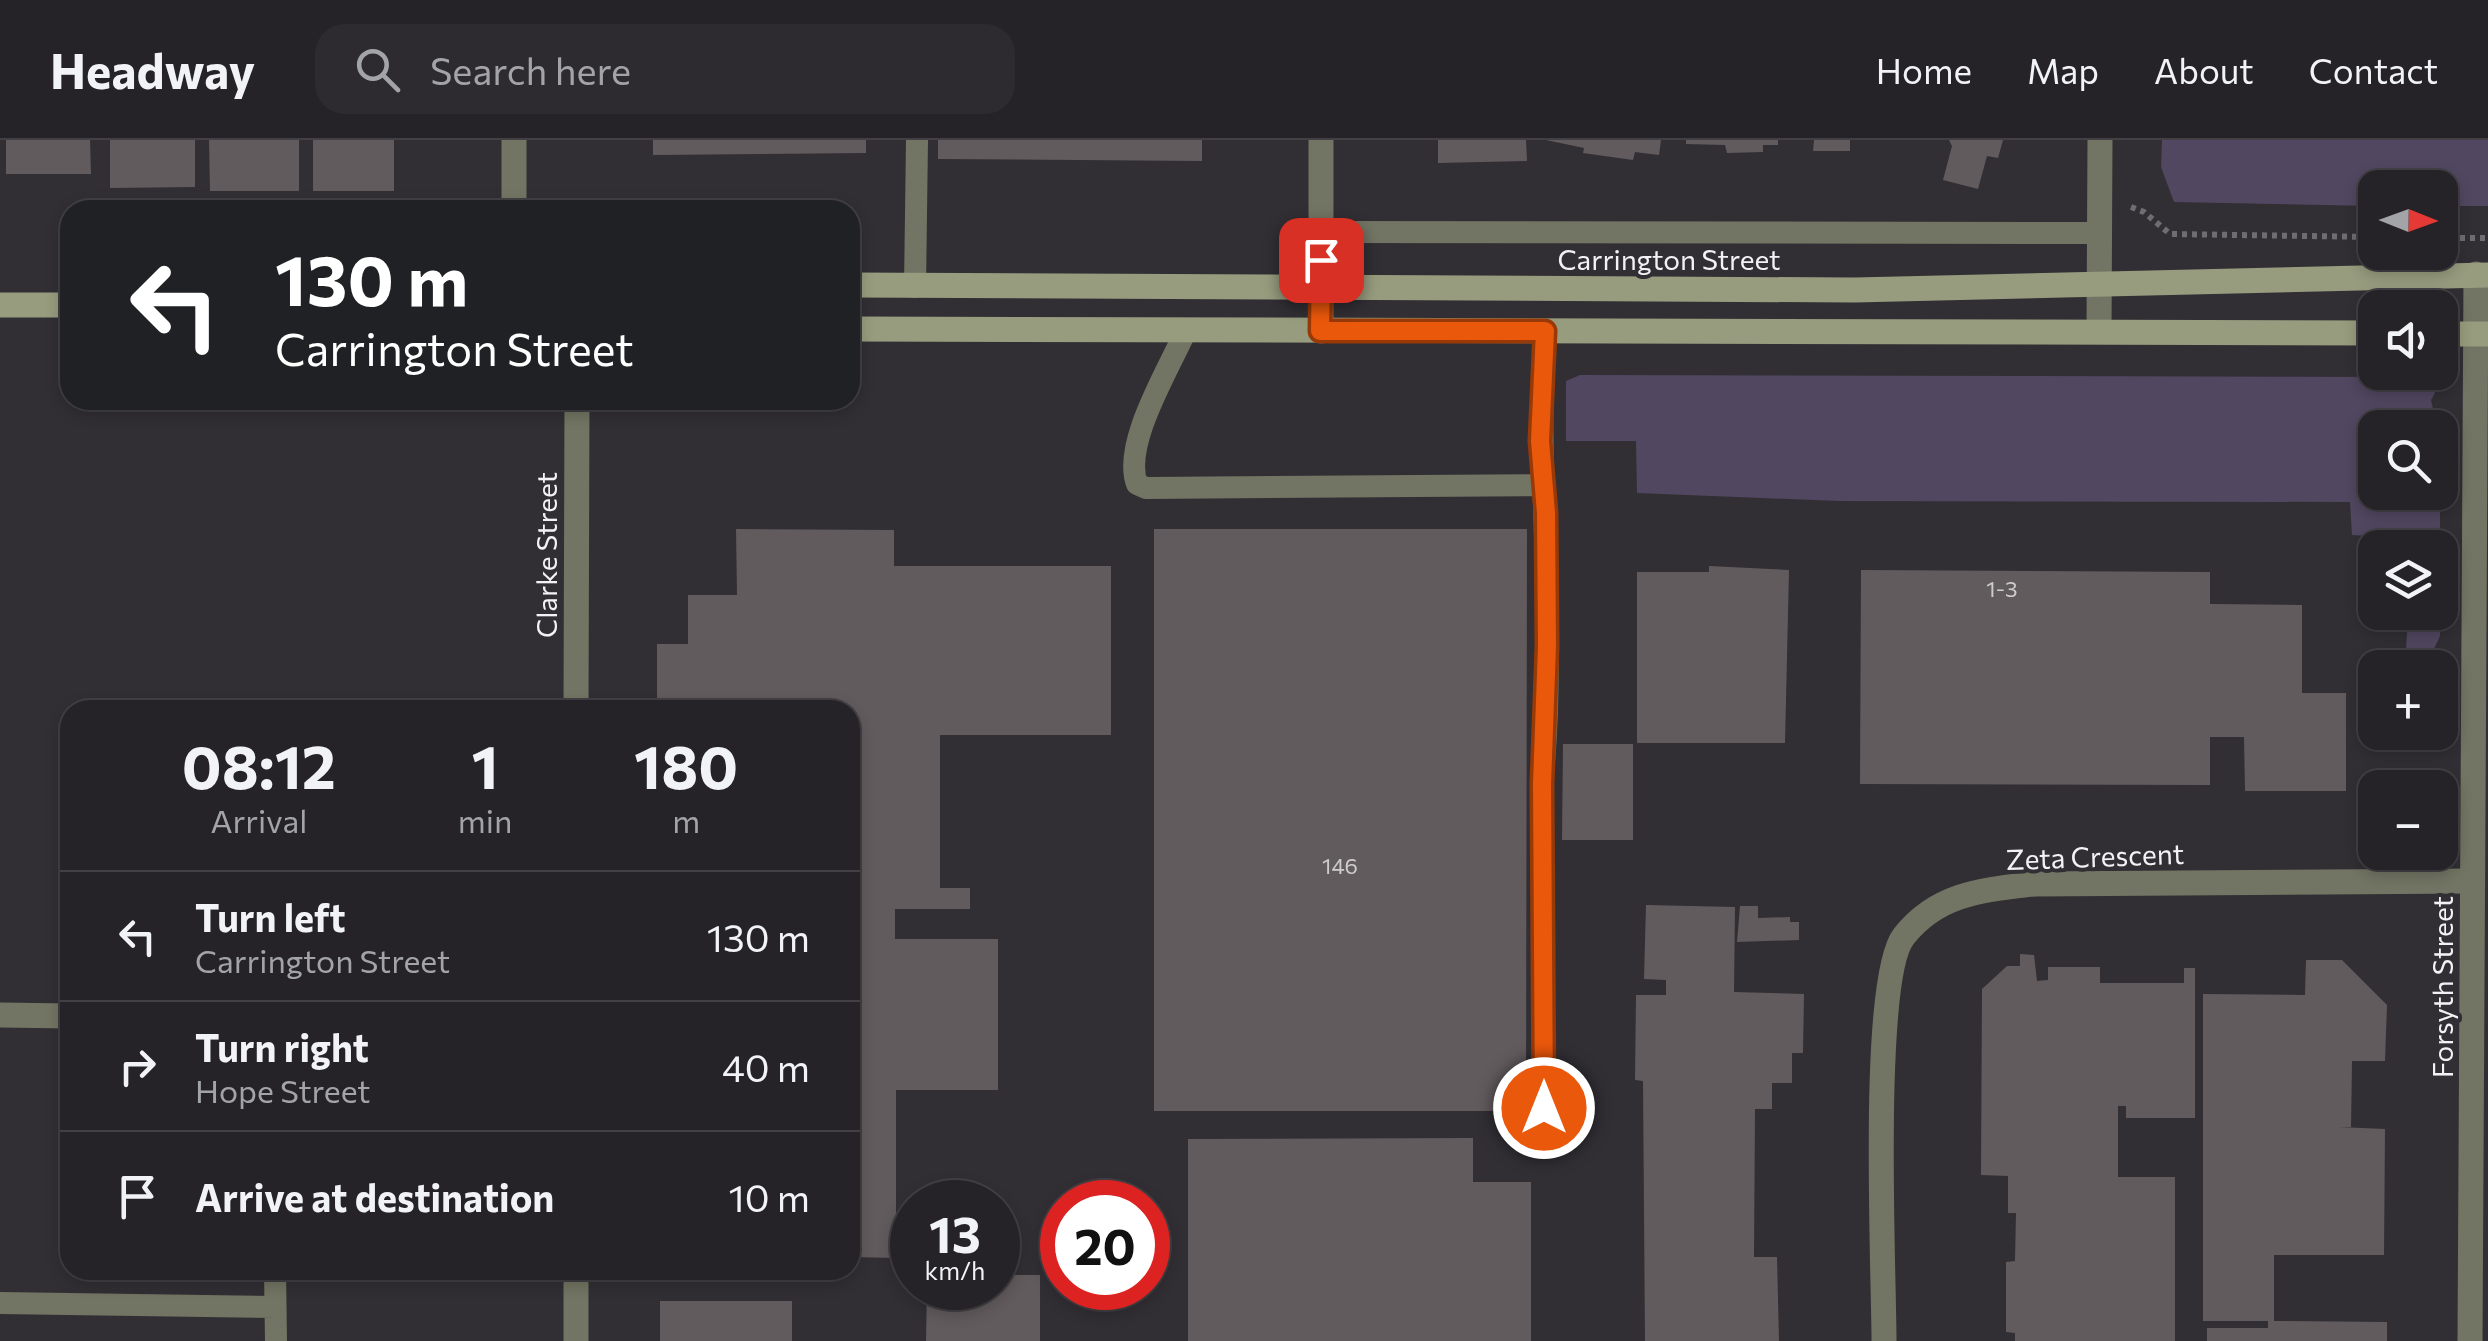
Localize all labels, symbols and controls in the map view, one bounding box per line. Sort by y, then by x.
search box [315,24,1015,114]
text: Headway [50,40,255,99]
icon: search [350,42,405,97]
text: Search here [430,46,631,93]
text: Home [1876,48,1972,91]
text: Map [2027,48,2099,91]
text: About [2154,48,2254,91]
text: Contact [2309,48,2438,91]
north arrow [2358,170,2458,270]
map controls [2358,170,2458,870]
pin [1279,218,1364,303]
icon: arrive [1294,233,1349,288]
text: 130 m [275,235,468,320]
icon: left [110,240,240,370]
street label: Carrington Street [1557,242,1781,276]
button: sound [2358,290,2458,390]
text: Carrington Street [275,320,634,375]
button: search [2358,410,2458,510]
street label: Clarke Street [529,472,563,638]
button: layers [2358,530,2458,630]
house number: 1-3 [1986,575,2018,602]
button: + [2358,650,2458,750]
text: 08:12 [182,728,336,801]
text: 1 [471,728,499,801]
text: 180 [634,728,738,801]
button: − [2358,770,2458,870]
text: Arrival [210,800,307,840]
text: min [458,800,512,840]
text: m [672,800,700,840]
street label: Zeta Crescent [2005,836,2185,876]
house number: 146 [1322,852,1358,879]
text: Turn left [195,893,346,940]
street label: Forsyth Street [2425,896,2459,1078]
icon: left [110,909,165,964]
text: 130 m [707,913,810,960]
text: Carrington Street [195,940,450,980]
text: Turn right [195,1023,369,1070]
icon: right [110,1039,165,1094]
text: 40 m [722,1043,810,1090]
position arrow [1492,1056,1596,1160]
text: Hope Street [195,1070,371,1110]
icon: arrive [110,1169,165,1224]
text: Arrive at destination [195,1173,554,1220]
text: 10 m [729,1173,810,1220]
speed limit sign: 20 [1040,1180,1170,1310]
text: 13 [929,1202,981,1263]
text: km/h [925,1255,985,1285]

